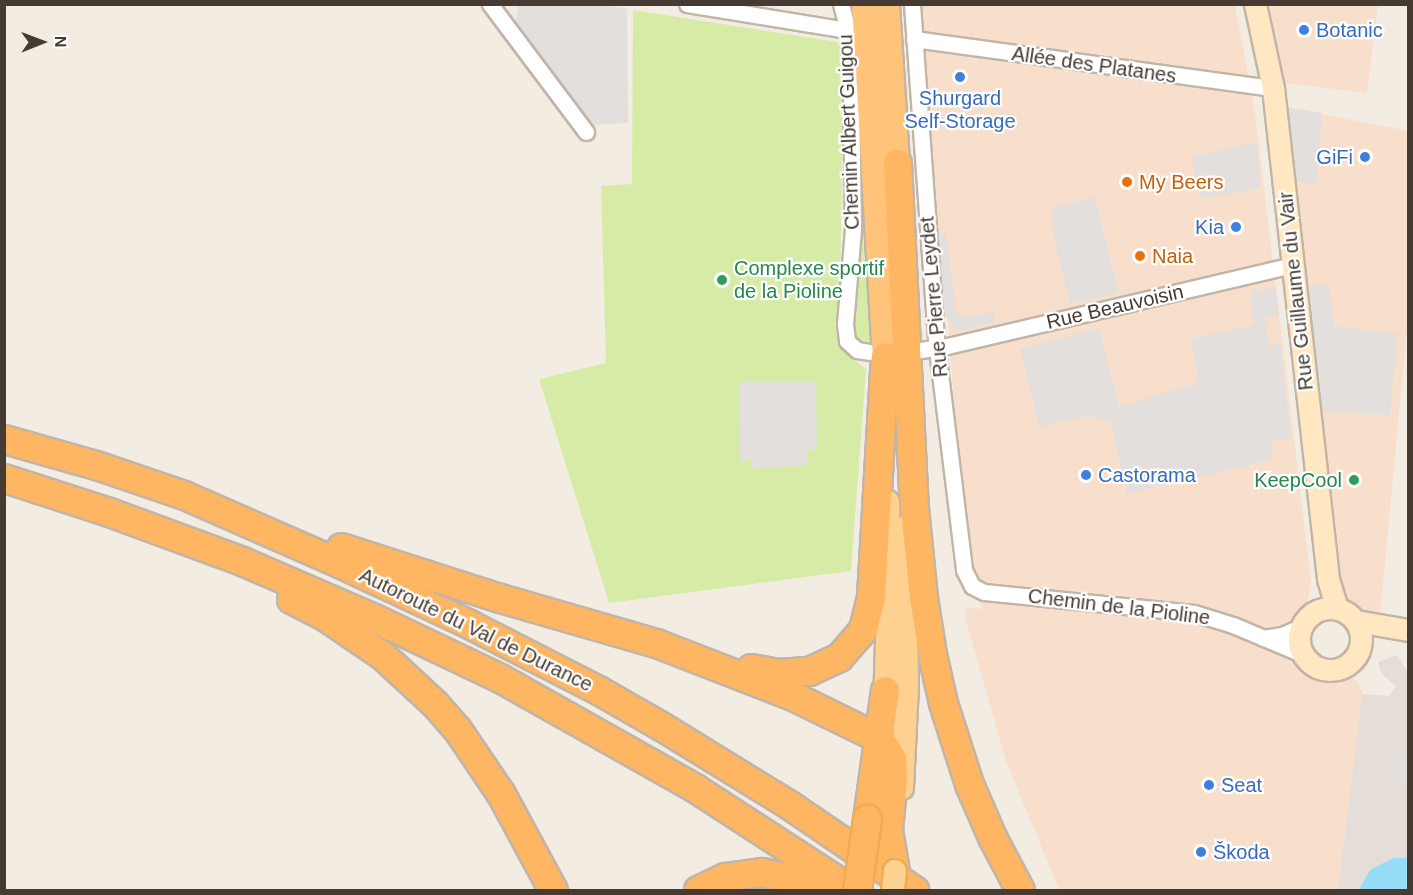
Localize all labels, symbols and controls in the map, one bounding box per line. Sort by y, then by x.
north arrow [12,12,72,72]
place label: Botanic [1316,18,1383,42]
marker: Botanic [1297,23,1311,37]
street label: Chemin Albert Guigou [834,33,864,231]
text: N [52,36,69,48]
street label: Allée des Platanes [1010,42,1178,88]
marker: Shurgard Self-Storage [953,70,967,84]
place label: Shurgard Self-Storage [904,86,1016,133]
place label: GiFi [1316,145,1353,169]
marker: GiFi [1358,150,1372,164]
place label: My Beers [1139,170,1223,194]
marker: My Beers [1120,175,1134,189]
street label: Rue Guillaume du Vair [1274,190,1318,392]
place label: Kia [1195,215,1224,239]
street label: Rue Pierre Leydet [915,216,953,378]
marker: Kia [1229,220,1243,234]
place label: Naia [1152,244,1193,268]
marker: Naia [1133,249,1147,263]
place label: Complexe sportif de la Pioline [734,256,884,303]
marker: Complexe sportif de la Pioline [715,273,729,287]
street label: Rue Beauvoisin [1044,280,1186,334]
place label: Castorama [1098,463,1196,487]
marker: Castorama [1079,468,1093,482]
place label: KeepCool [1254,468,1342,492]
marker: KeepCool [1347,473,1361,487]
street label: Autoroute du Val de Durance [355,563,597,697]
street label: Chemin de la Pioline [1027,584,1211,630]
place label: Seat [1221,773,1262,797]
marker: Seat [1202,778,1216,792]
place label: Škoda [1213,840,1270,864]
marker: Škoda [1194,845,1208,859]

